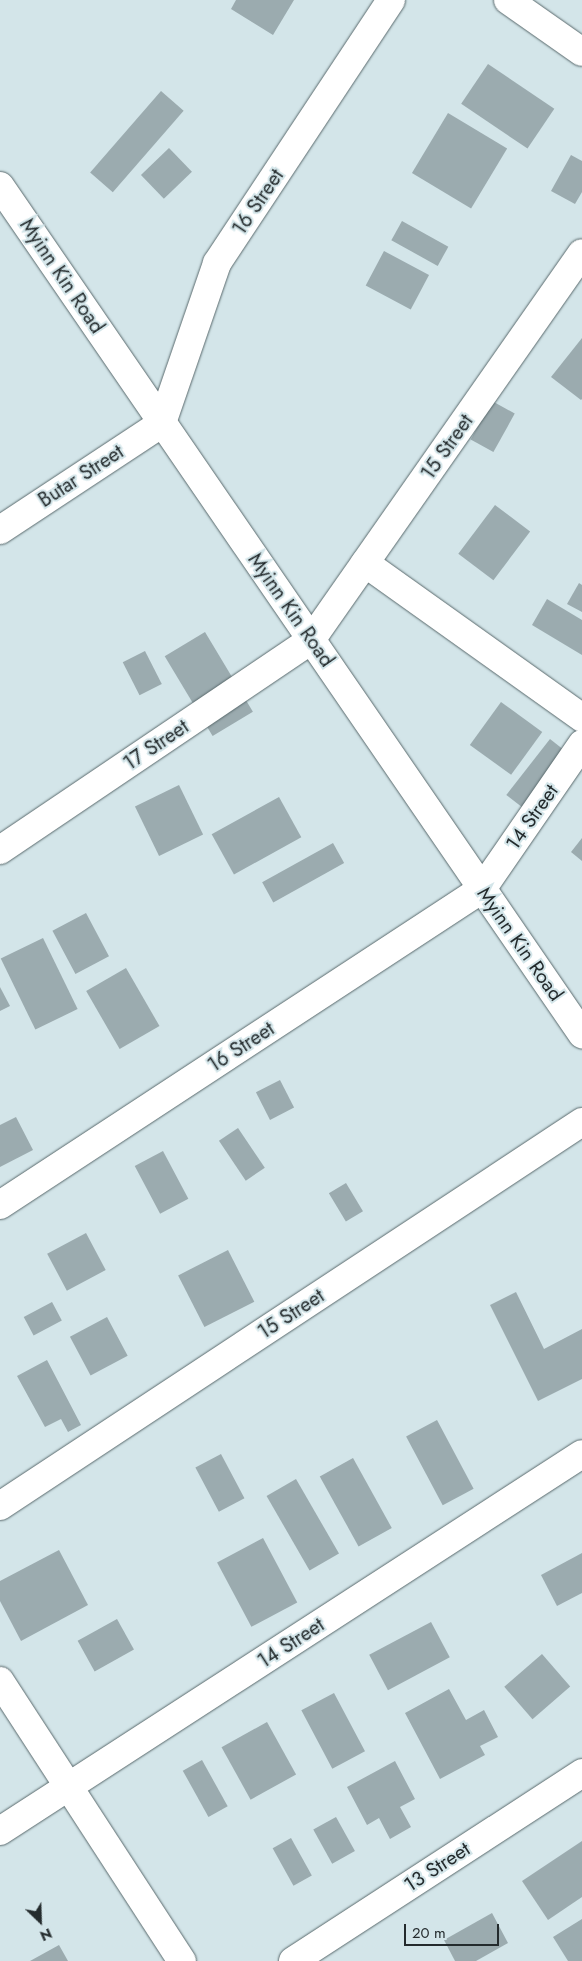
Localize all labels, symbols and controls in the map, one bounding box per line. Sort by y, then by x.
street label: 16 Street [227,165,289,239]
street label: Myinn Kin Road [15,214,109,338]
street label: 15 Street [416,410,478,484]
street label: Butar Street [34,440,128,512]
street label: Myinn Kin Road [243,549,339,671]
street label: 17 Street [119,715,193,775]
street label: 14 Street [501,780,563,854]
street label: Myinn Kin Road [472,883,568,1005]
street label: 16 Street [203,1017,279,1077]
street label: 15 Street [253,1284,329,1344]
street label: 14 Street [253,1613,329,1673]
street label: 13 Street [400,1837,474,1897]
north arrow [15,1896,65,1946]
scale bar [407,1914,502,1946]
text: 20 m [412,1922,446,1944]
text: N [37,1923,55,1946]

